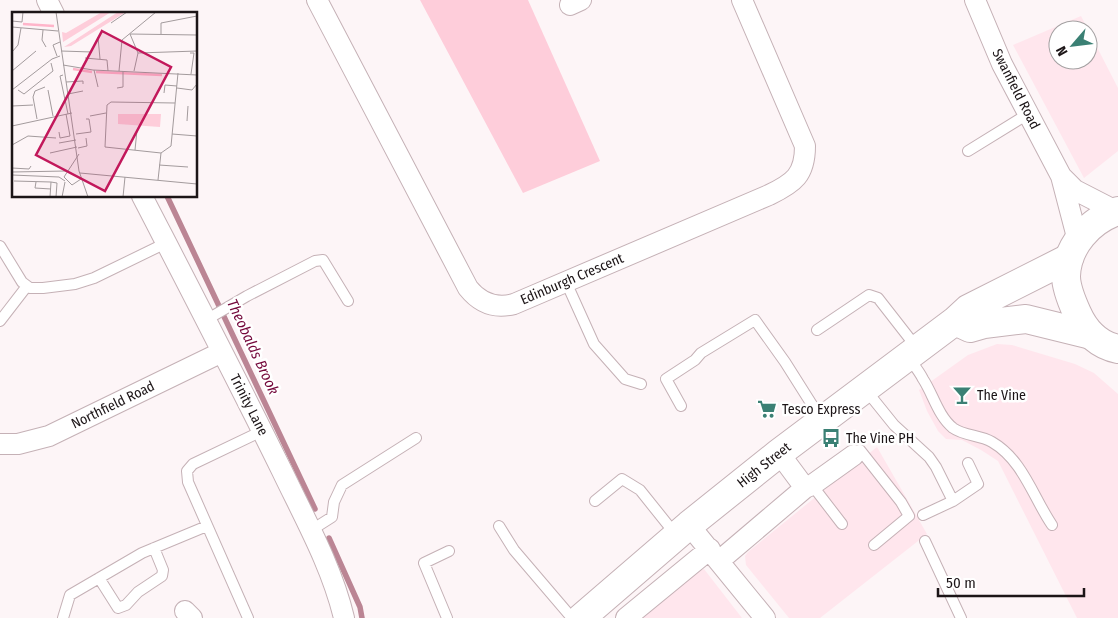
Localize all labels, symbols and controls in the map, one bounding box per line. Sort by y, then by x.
inset map [12,12,198,198]
north arrow [1048,20,1098,70]
text: N [1052,43,1071,59]
street label: Swanfield Road [988,46,1044,132]
street label: Edinburgh Crescent [518,249,626,308]
water label: Theobalds Brook [223,296,283,398]
street label: Trinity Lane [226,371,272,439]
street label: Northfield Road [69,378,157,432]
bar icon: The Vine [951,384,973,406]
place label: The Vine [977,387,1026,404]
supermarket icon: Tesco Express [756,398,778,420]
place label: Tesco Express [782,401,860,418]
bus stop icon: The Vine PH [820,427,842,449]
place label: The Vine PH [846,430,914,447]
street label: High Street [734,438,795,491]
scale bar [938,566,1084,598]
text: 50 m [946,574,976,592]

